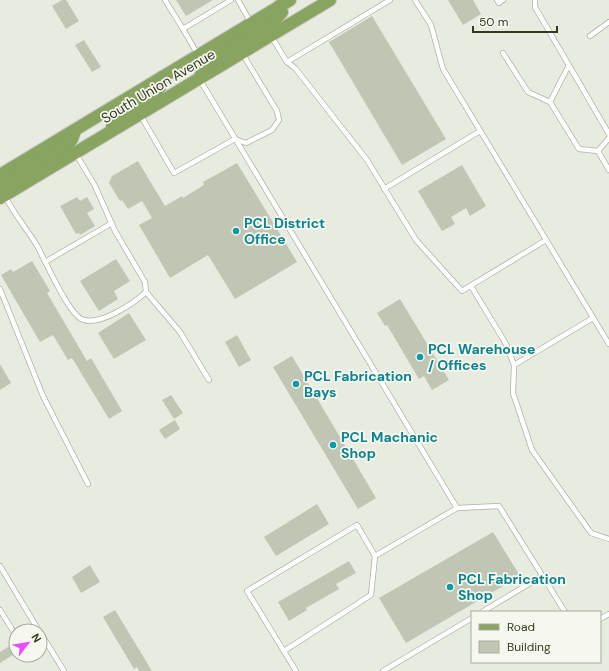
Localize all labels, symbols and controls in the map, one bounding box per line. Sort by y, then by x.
scale bar [473,8,557,34]
text: 50 m [479,14,508,30]
street label: South Union Avenue [98,45,218,127]
place label: PCL District Office [244,214,325,248]
marker: PCL District Office [231,226,241,236]
place label: PCL Warehouse / Offices [428,340,535,374]
marker: PCL Warehouse / Offices [415,352,425,362]
place label: PCL Fabrication Bays [304,367,412,401]
marker: PCL Fabrication Bays [291,379,301,389]
place label: PCL Machanic Shop [341,428,438,462]
marker: PCL Machanic Shop [328,440,338,450]
place label: PCL Fabrication Shop [458,570,566,604]
marker: PCL Fabrication Shop [445,582,455,592]
legend [471,611,601,663]
text: Road [507,619,535,635]
north arrow [8,623,48,663]
text: N [29,631,45,645]
text: Building [507,639,551,655]

